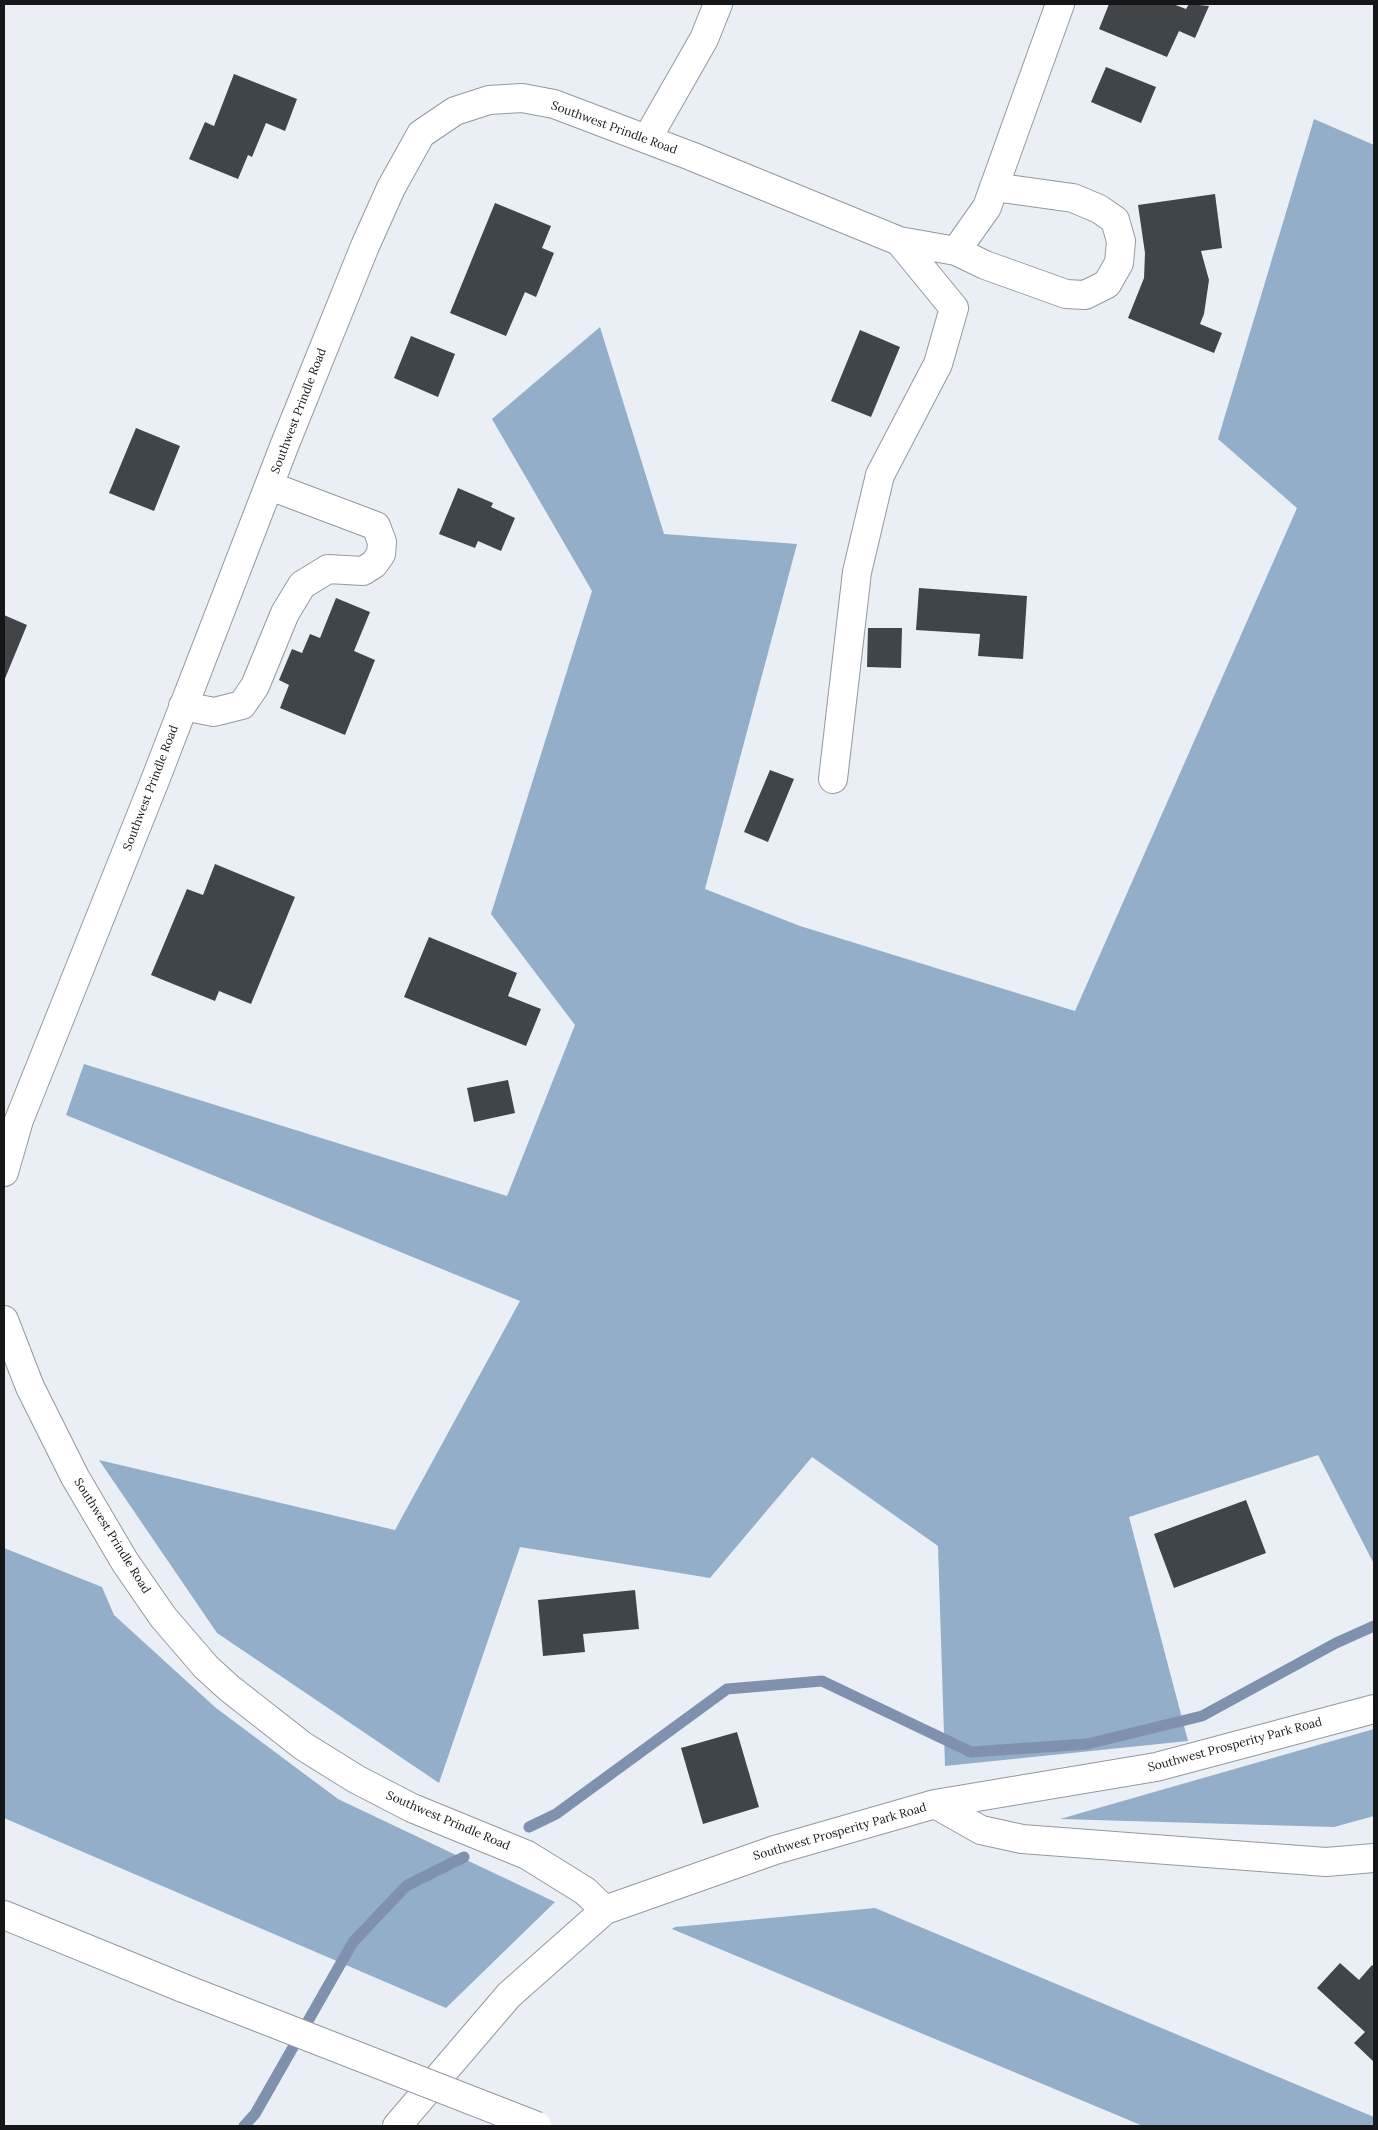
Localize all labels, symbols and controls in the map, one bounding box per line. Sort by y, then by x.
street label: Southwest Prindle Road [549,98,679,158]
street label: Southwest Prindle Road [268,346,330,476]
street label: Southwest Prindle Road [120,723,182,853]
street label: Southwest Prindle Road [71,1476,153,1596]
street label: Southwest Prosperity Park Road [1146,1715,1324,1775]
street label: Southwest Prindle Road [384,1788,512,1854]
street label: Southwest Prosperity Park Road [752,1800,928,1864]

